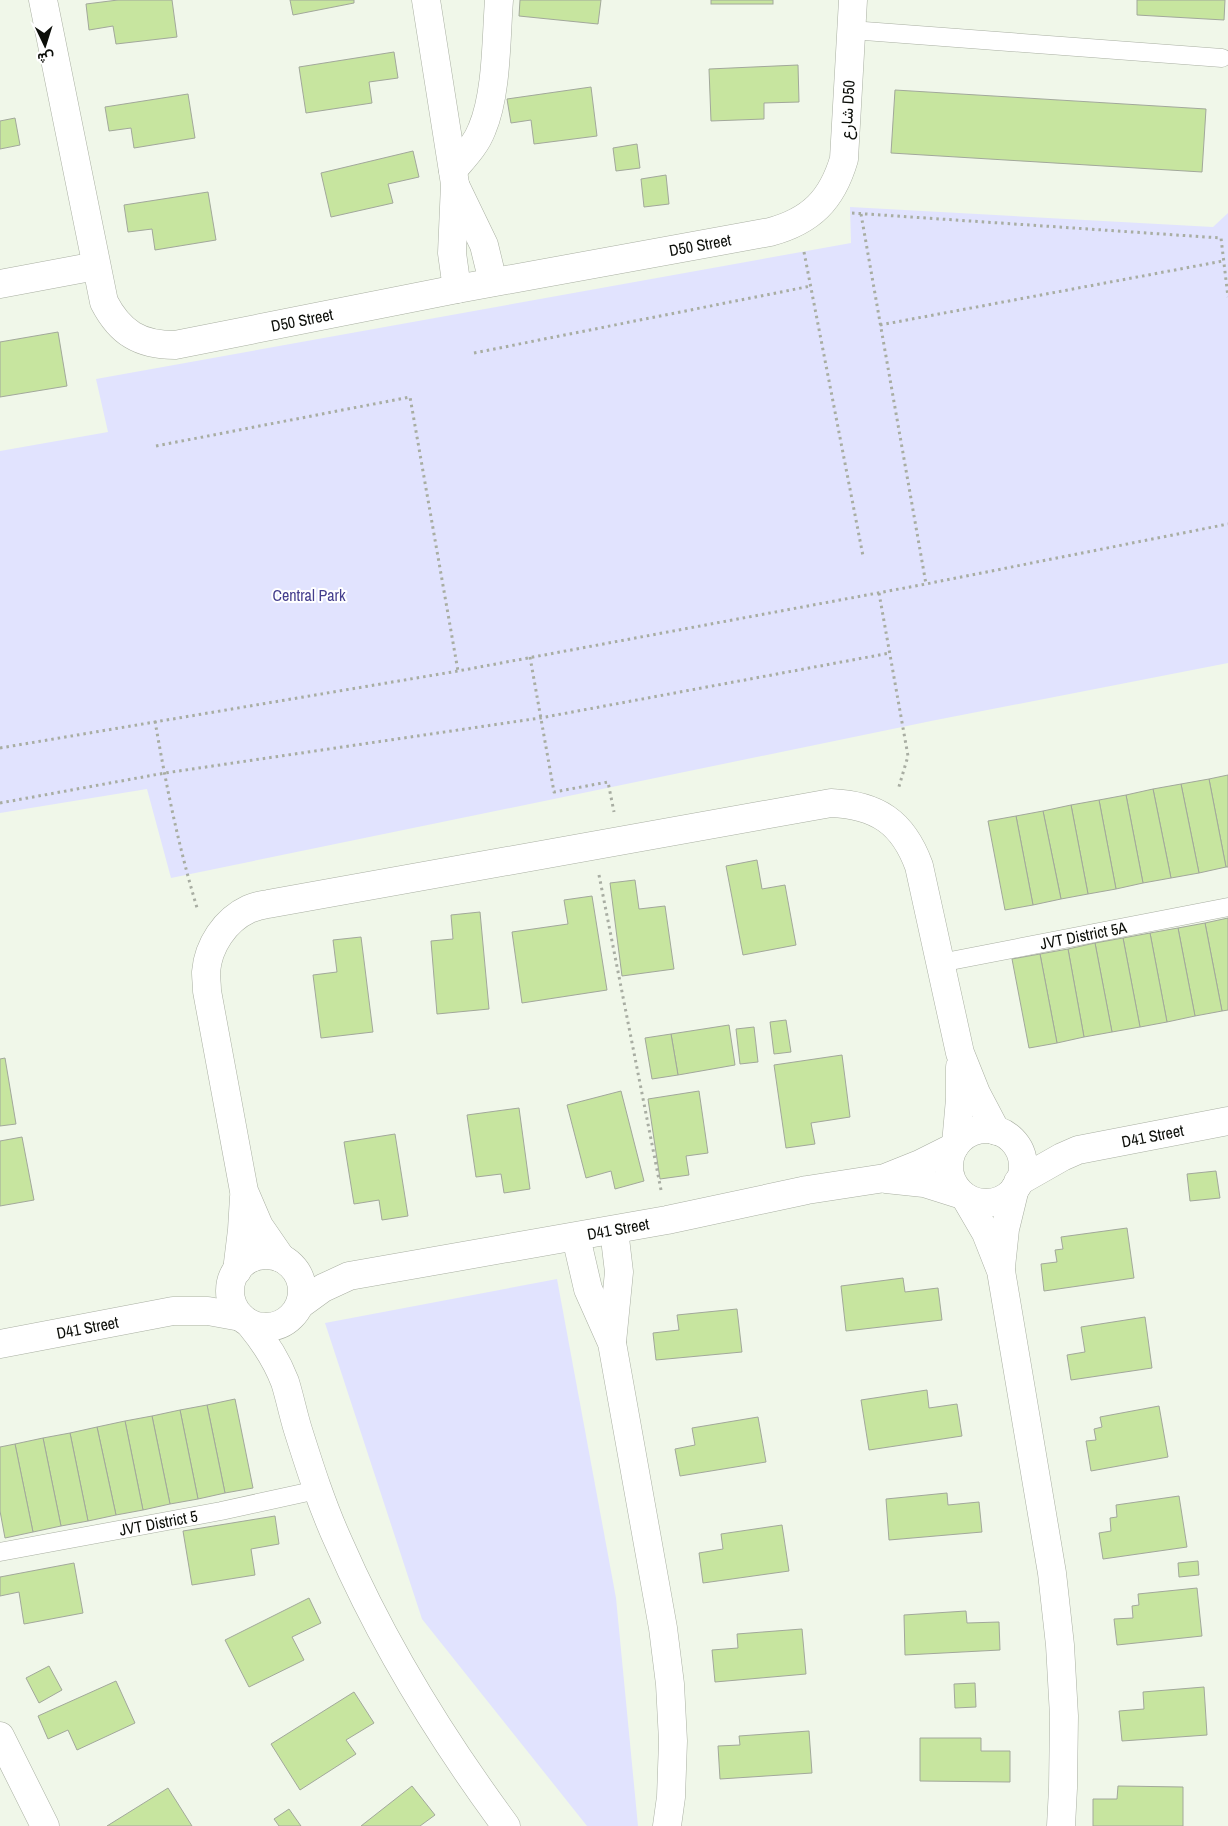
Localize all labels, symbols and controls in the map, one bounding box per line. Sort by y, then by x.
north arrow [20,20,70,70]
text: ش [37,48,55,68]
street label: شارع D50 [834,80,861,141]
street label: D50 Street [667,228,733,261]
street label: D50 Street [269,303,335,337]
park label: Central Park [273,584,346,606]
street label: JVT District 5A [1038,916,1129,954]
street label: D41 Street [1120,1119,1186,1152]
street label: D41 Street [585,1212,651,1245]
street label: D41 Street [55,1311,121,1344]
street label: JVT District 5 [117,1505,199,1541]

